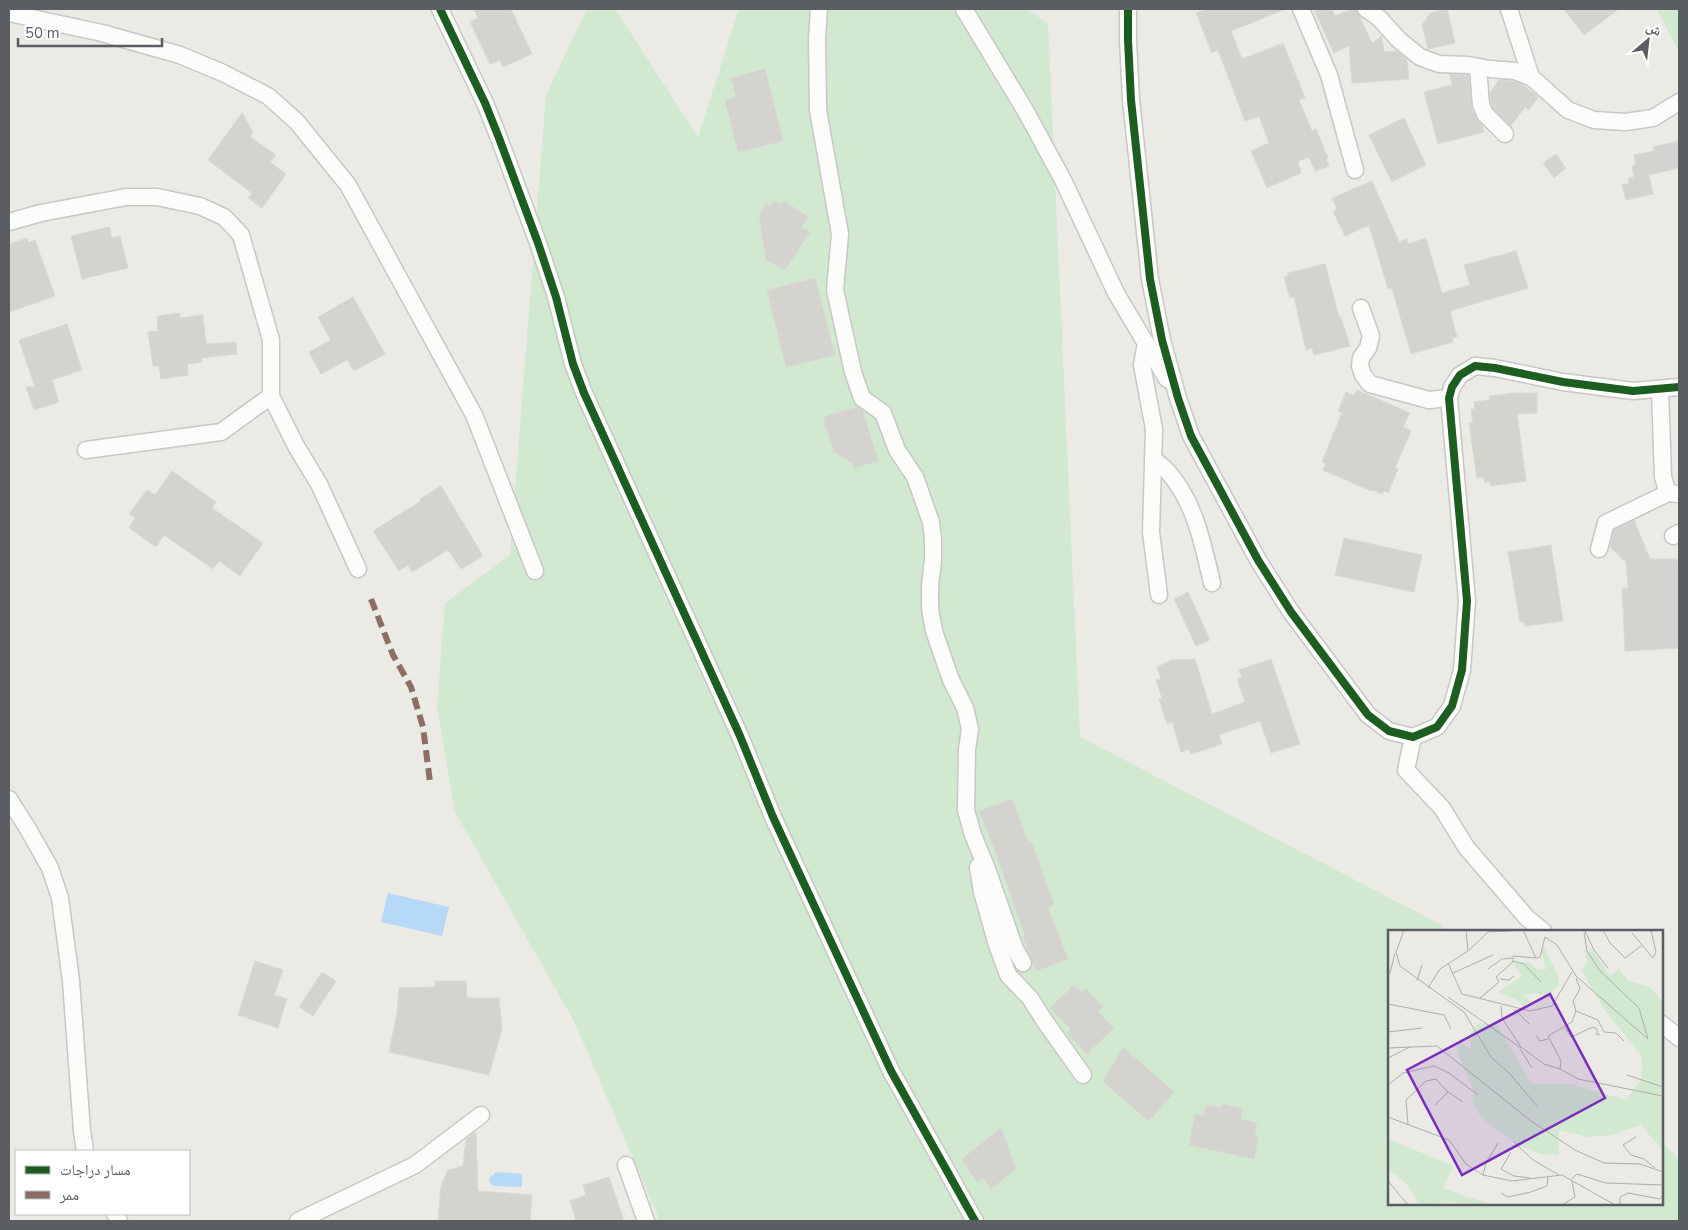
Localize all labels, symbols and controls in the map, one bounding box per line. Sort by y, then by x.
scale bar [18,15,161,47]
north arrow [1623,15,1673,65]
text: ش [1643,17,1665,41]
text: 50 m [25,23,60,43]
inset map [1388,930,1663,1205]
legend [15,1150,190,1215]
text: مسار دراجات [60,1160,131,1180]
text: ممر [59,1185,79,1205]

